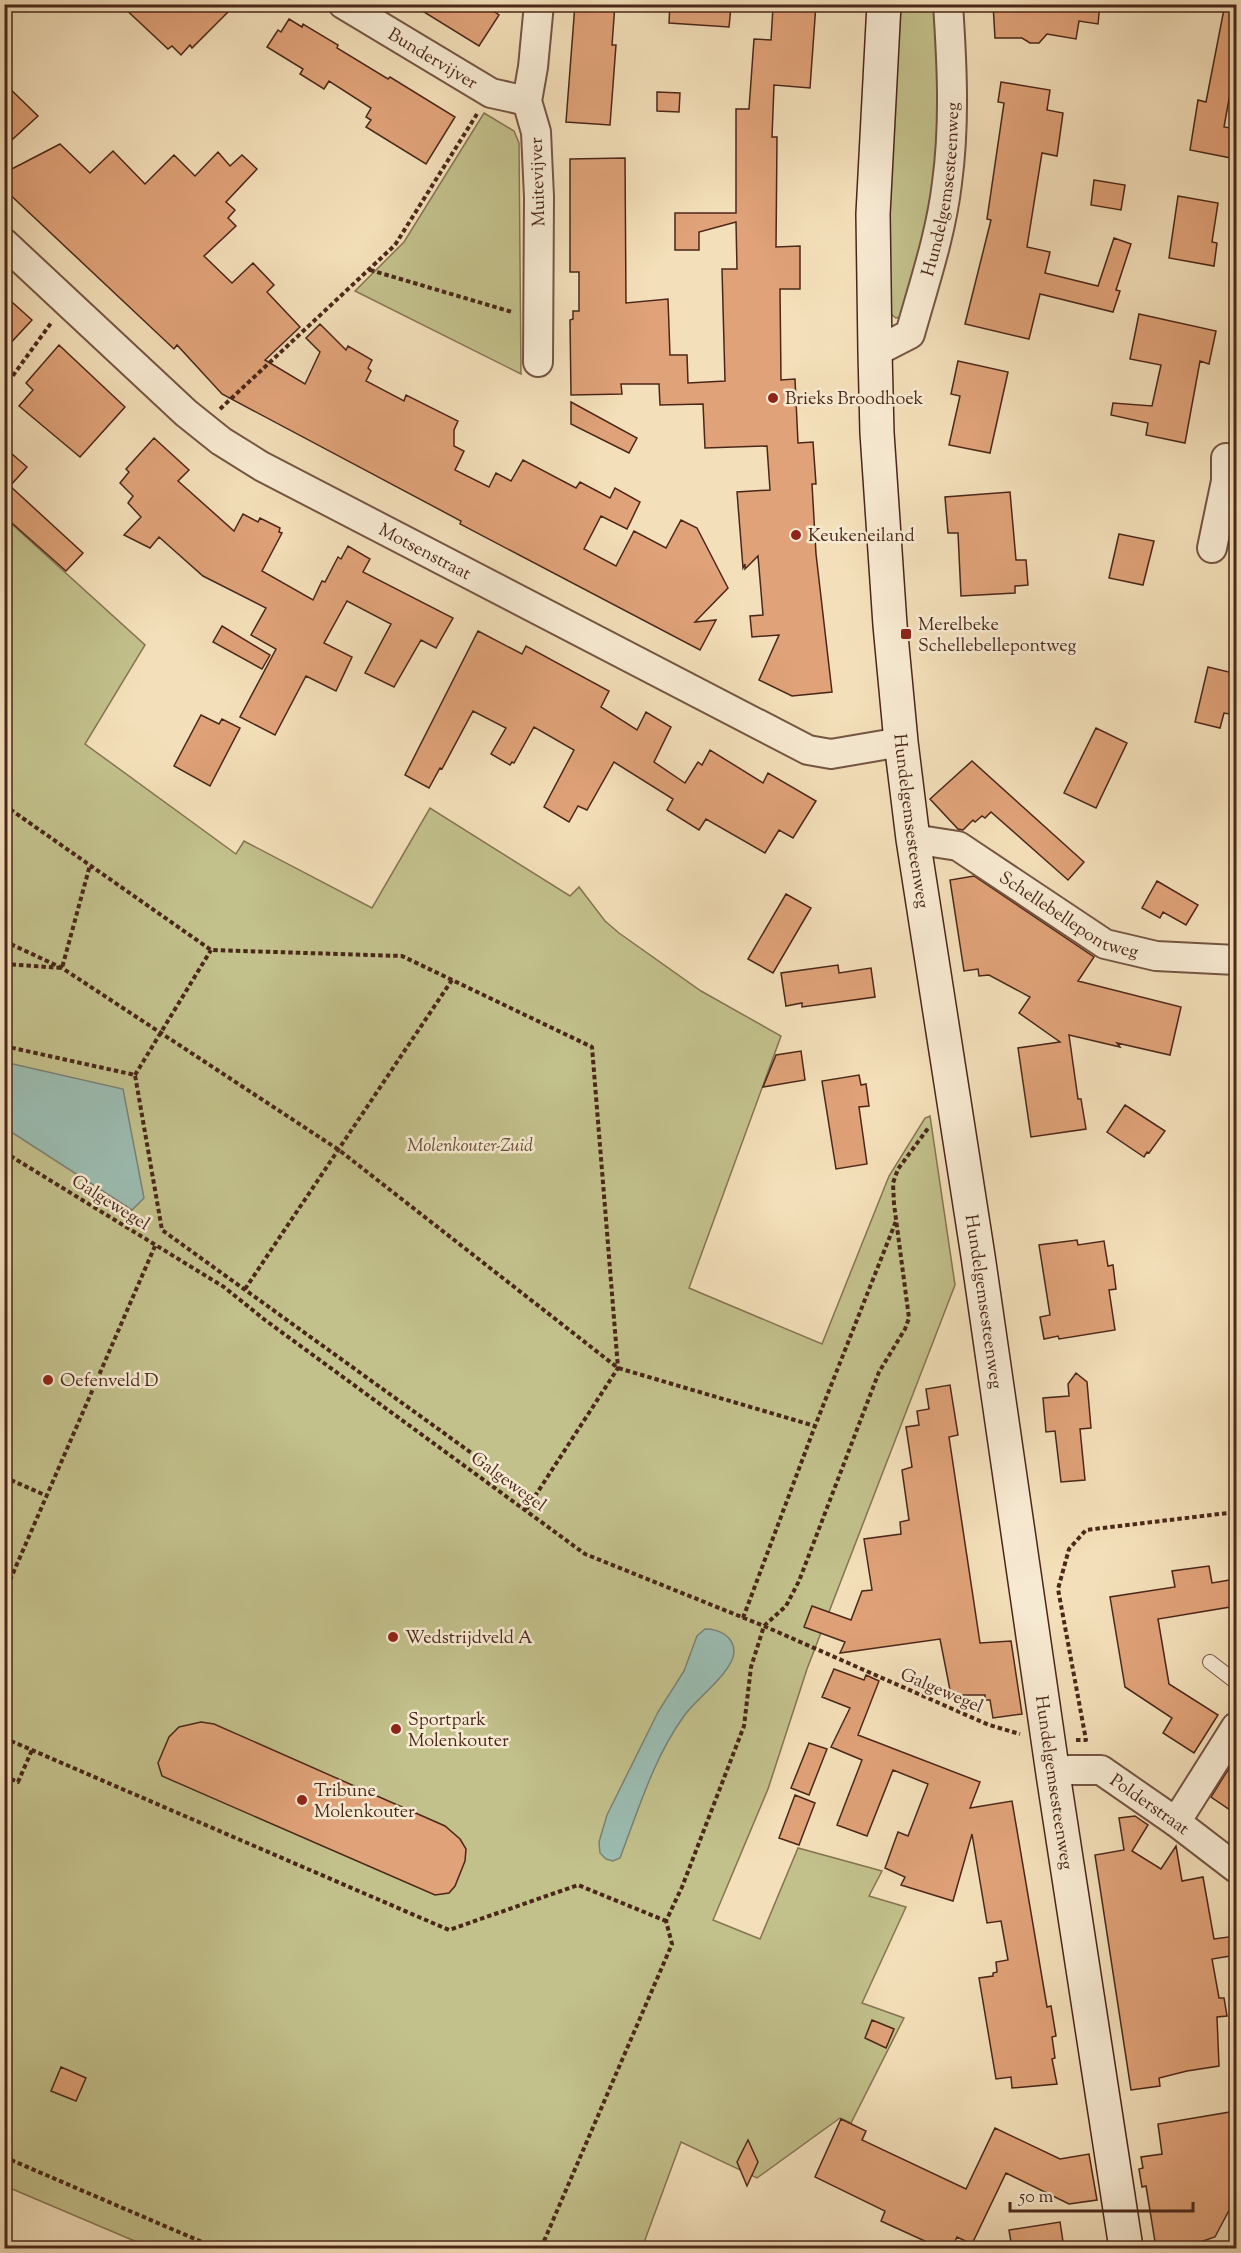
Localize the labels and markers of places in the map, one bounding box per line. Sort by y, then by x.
place label: Brieks Broodhoek [785,387,924,413]
marker: Brieks Broodhoek [766,391,780,405]
place label: Keukeneiland [808,524,915,550]
marker: Keukeneiland [789,528,803,542]
place label: Merelbeke Schellebellepontweg [918,613,1077,660]
marker: Merelbeke Schellebellepontweg [899,627,913,641]
place label: Oefenveld D [60,1369,158,1395]
marker: Oefenveld D [41,1373,55,1387]
place label: Wedstrijdveld A [405,1626,533,1652]
marker: Wedstrijdveld A [386,1630,400,1644]
place label: Sportpark Molenkouter [408,1708,509,1755]
marker: Sportpark Molenkouter [389,1722,403,1736]
place label: Tribune Molenkouter [314,1779,415,1826]
marker: Tribune Molenkouter [295,1793,309,1807]

